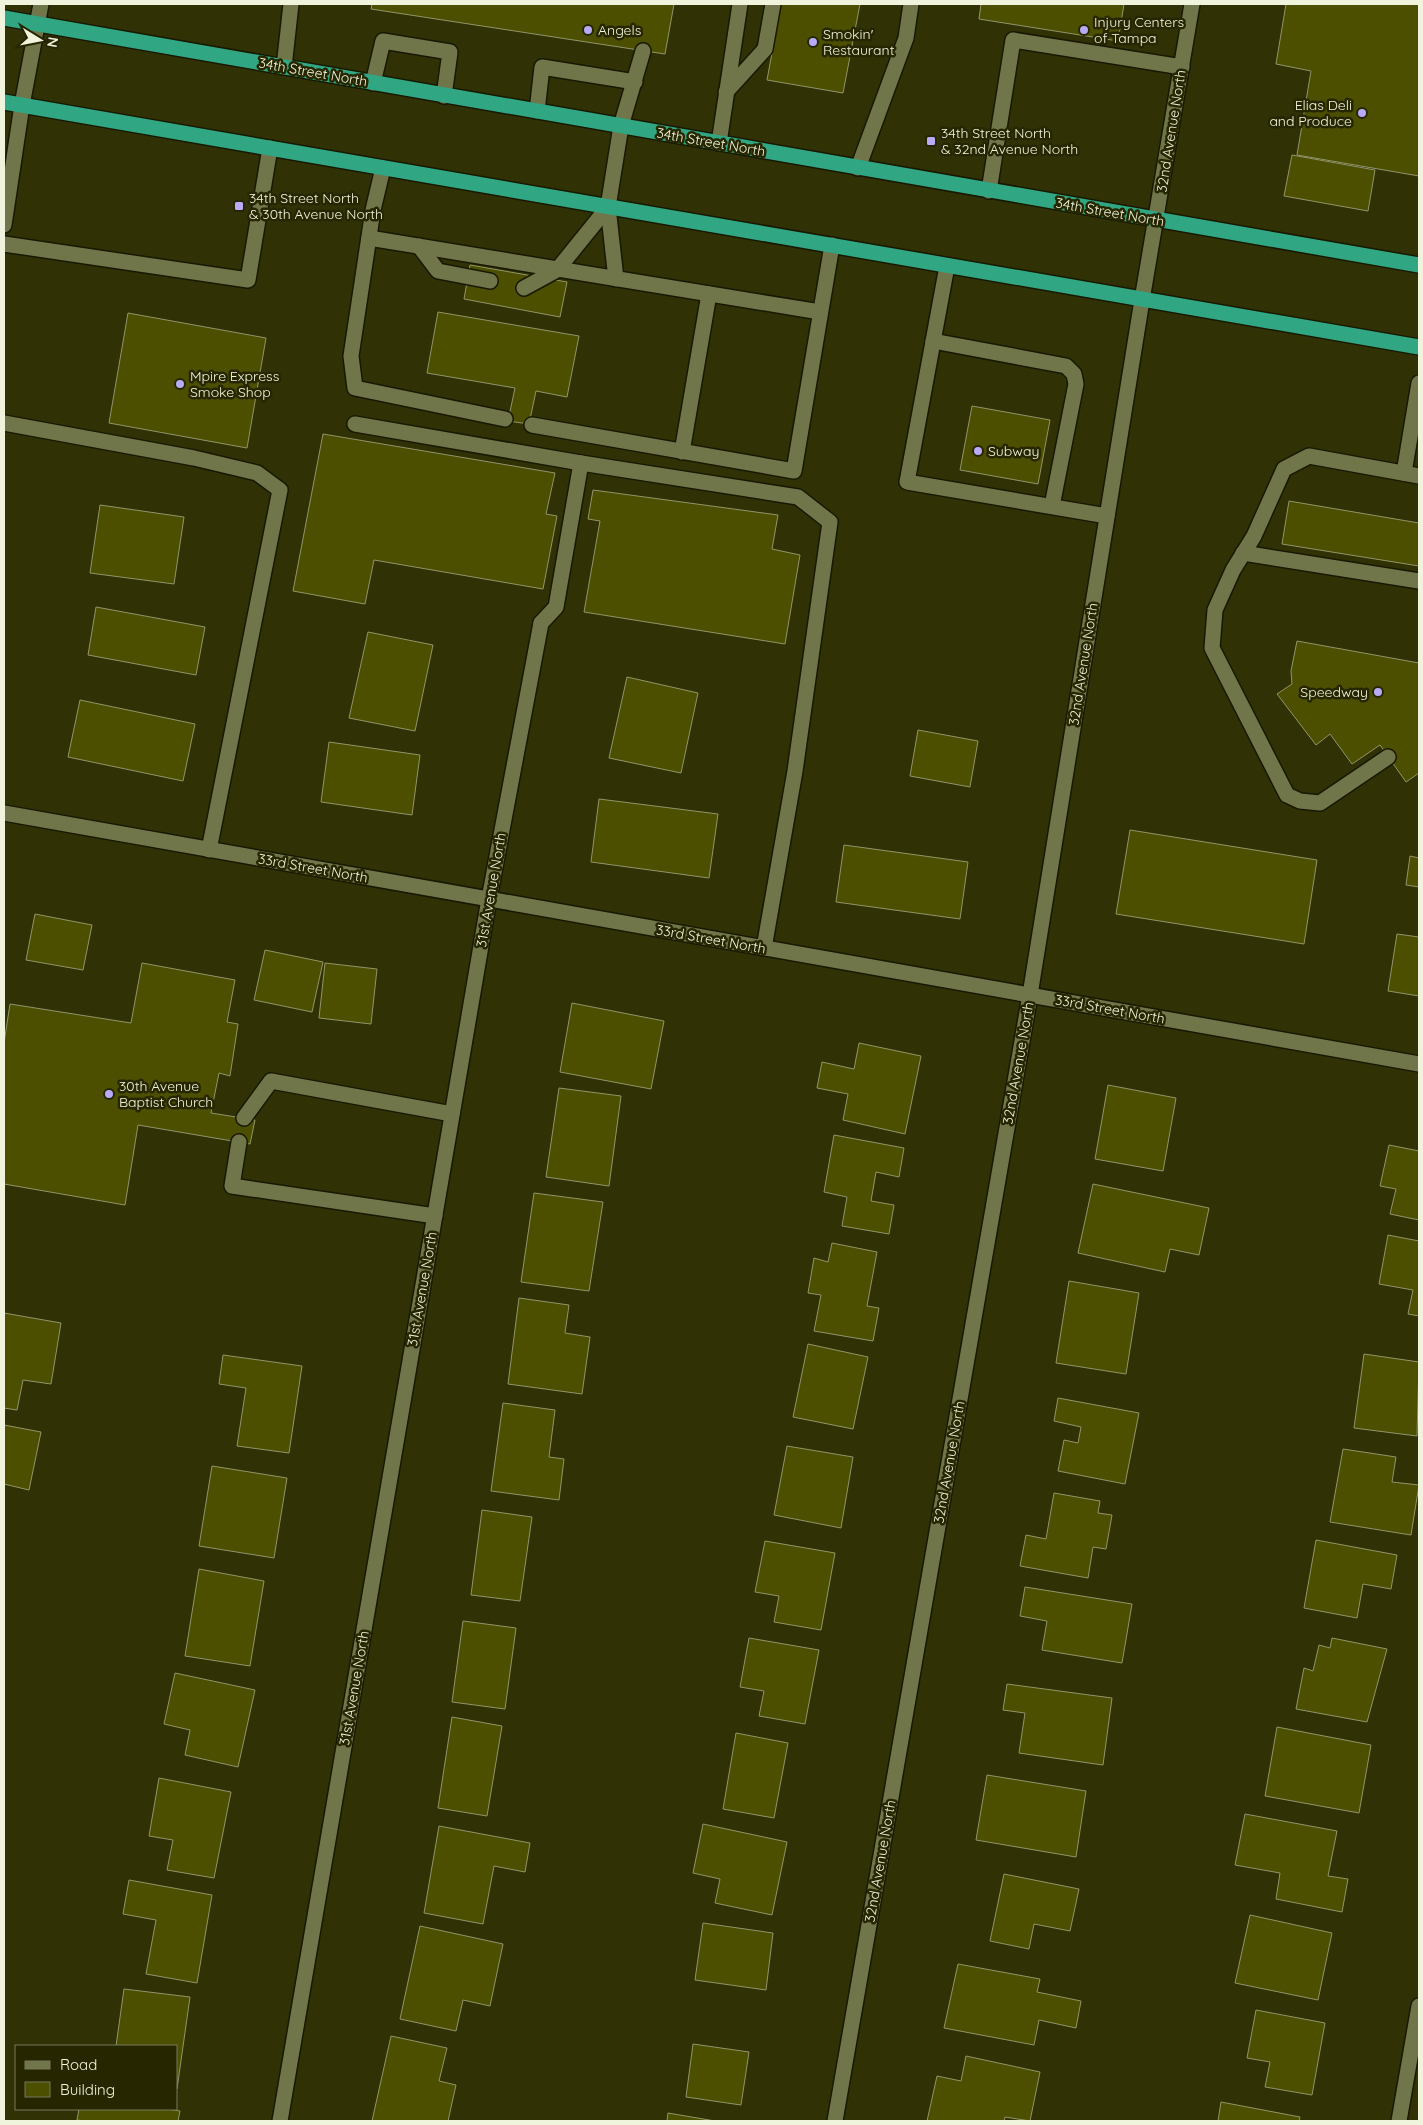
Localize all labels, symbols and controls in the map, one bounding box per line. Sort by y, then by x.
place label: Injury Centers of Tampa [1094,13,1184,47]
north arrow [15,15,65,65]
place label: Angels [598,21,641,39]
marker: Angels [582,24,594,36]
marker: Injury Centers of Tampa [1078,24,1090,36]
place label: Smokin' Restaurant [823,25,895,59]
text: N [43,36,63,49]
marker: Smokin' Restaurant [807,36,819,48]
street label: 34th Street North [257,54,369,90]
street label: 32nd Avenue North [1152,68,1190,194]
place label: Elias Deli and Produce [1269,96,1352,130]
marker: Elias Deli and Produce [1356,107,1368,119]
street label: 34th Street North [655,124,767,160]
place label: 34th Street North & 32nd Avenue North [941,124,1078,158]
marker: 34th Street North & 32nd Avenue North [925,135,937,147]
place label: 34th Street North & 30th Avenue North [249,189,383,223]
street label: 34th Street North [1054,194,1166,230]
marker: 34th Street North & 30th Avenue North [233,200,245,212]
place label: Mpire Express Smoke Shop [190,367,279,401]
marker: Mpire Express Smoke Shop [174,378,186,390]
place label: Subway [988,442,1039,460]
marker: Subway [972,445,984,457]
street label: 32nd Avenue North [1064,601,1102,727]
place label: Speedway [1300,683,1368,701]
marker: Speedway [1372,686,1384,698]
street label: 31st Avenue North [472,831,510,949]
street label: 33rd Street North [257,850,369,886]
street label: 33rd Street North [655,921,767,957]
street label: 33rd Street North [1054,991,1166,1027]
street label: 32nd Avenue North [998,1000,1038,1126]
place label: 30th Avenue Baptist Church [119,1077,213,1111]
marker: 30th Avenue Baptist Church [103,1088,115,1100]
street label: 31st Avenue North [403,1230,441,1348]
street label: 32nd Avenue North [929,1399,969,1525]
street label: 31st Avenue North [335,1629,373,1747]
street label: 32nd Avenue North [860,1798,900,1924]
legend [15,2045,178,2110]
text: Road [60,2055,97,2074]
text: Building [60,2080,115,2099]

